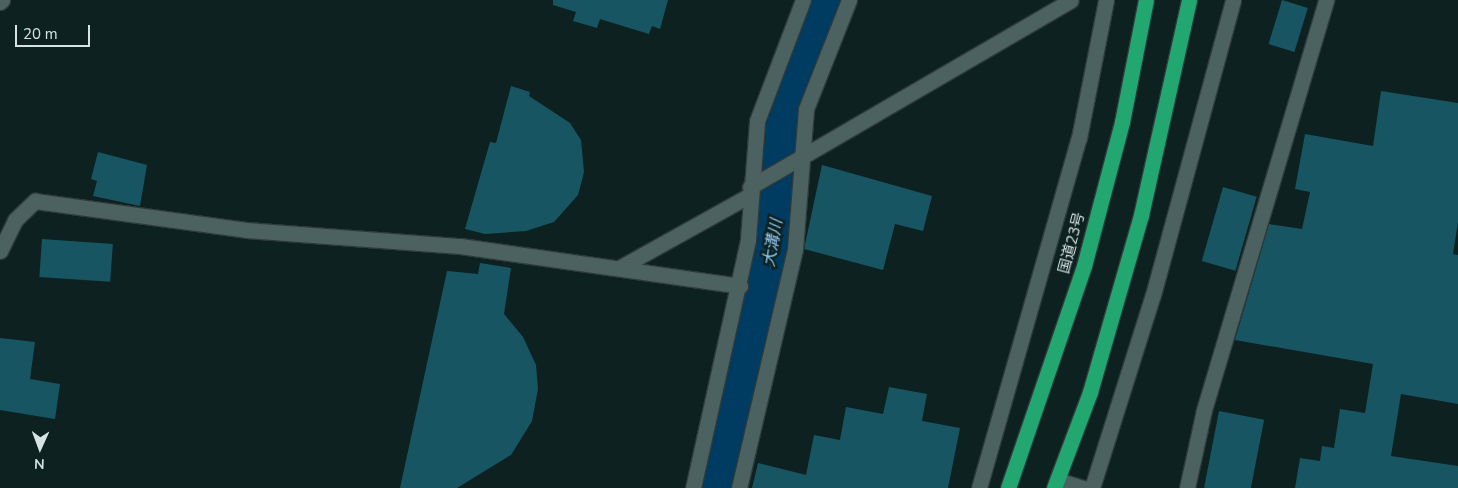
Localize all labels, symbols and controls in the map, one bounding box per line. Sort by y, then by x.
scale bar [18,15,92,47]
text: 20 m [23,24,58,44]
street label: 国道23号 [1055,210,1089,276]
water label: 大溝川 [759,218,787,268]
north arrow [15,423,65,473]
text: N [34,454,45,473]

